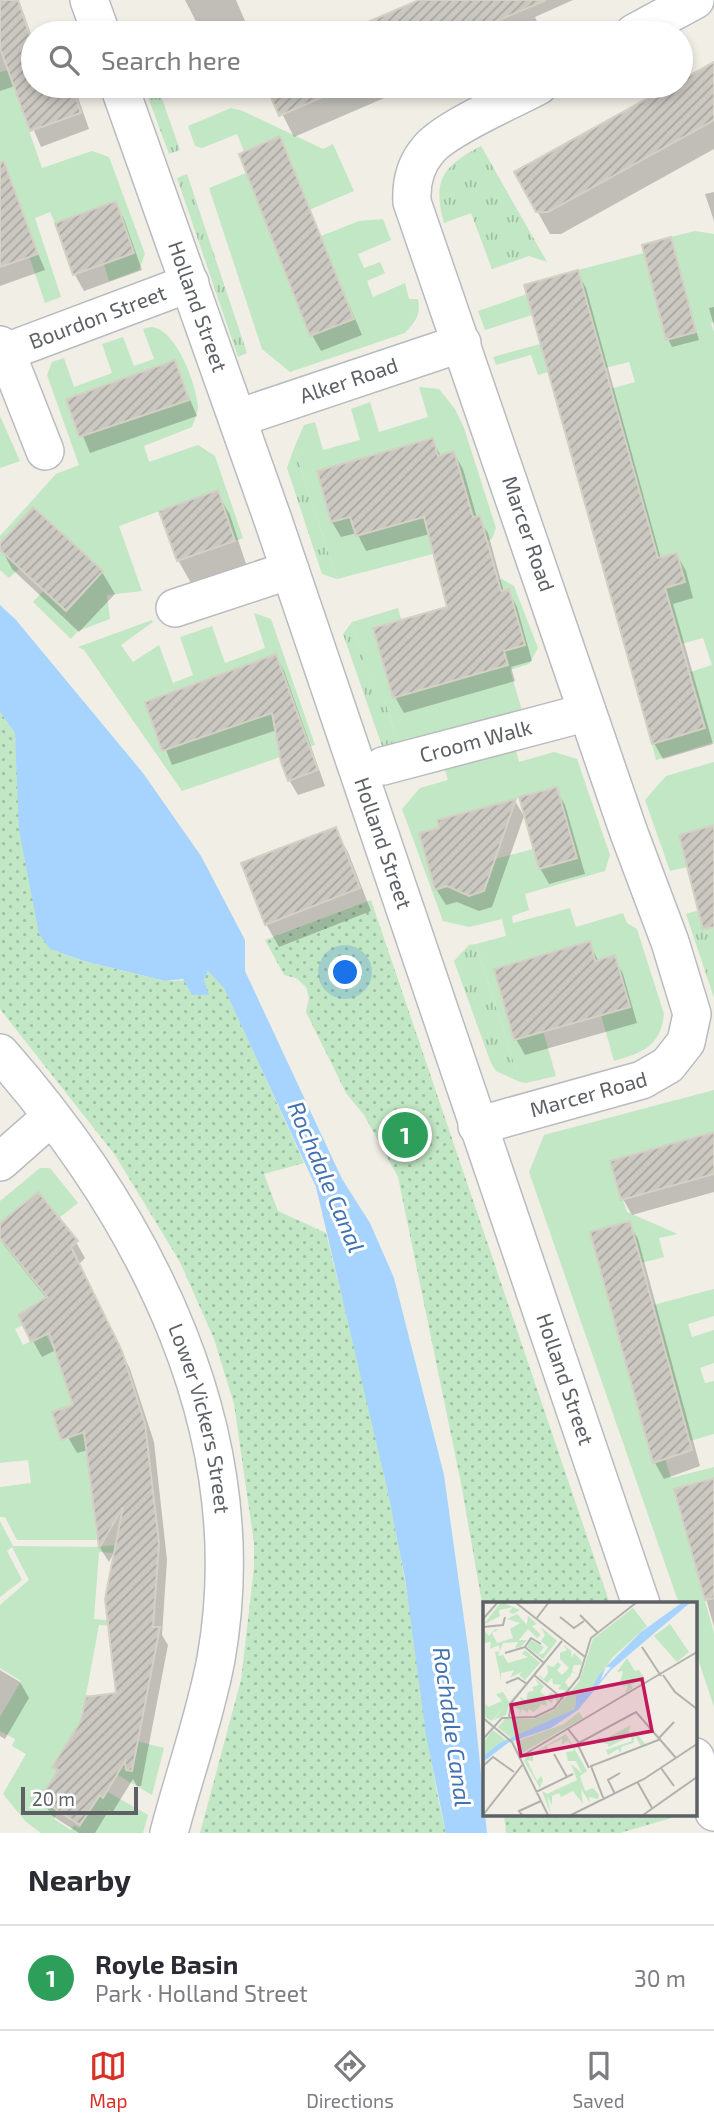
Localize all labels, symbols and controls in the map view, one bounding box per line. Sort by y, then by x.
search box [21,21,693,98]
icon: search [45,41,83,79]
text: Search here [101,44,241,75]
street label: Holland Street [164,237,233,375]
street label: Bourdon Street [25,279,169,353]
street label: Alker Road [296,351,401,407]
street label: Marcer Road [498,472,561,595]
street label: Croom Walk [417,713,535,767]
street label: Holland Street [350,774,418,912]
your location [328,955,362,989]
street label: Marcer Road [527,1065,650,1122]
water label: Rochdale Canal [283,1097,371,1256]
pin: 1 [382,1109,428,1161]
street label: Holland Street [532,1310,600,1448]
street label: Lower Vickers Street [164,1319,236,1515]
inset map [483,1602,696,1815]
water label: Rochdale Canal [428,1645,478,1809]
scale bar [21,1784,138,1816]
text: 20 m [32,1787,75,1810]
text: Nearby [28,1861,131,1897]
text: Royle Basin [95,1948,238,1979]
text: 1 [46,1964,56,1992]
text: 30 m [634,1964,686,1992]
text: Park · Holland Street [95,1979,308,2007]
tab: Map [89,2047,127,2112]
tab: Directions [306,2047,394,2112]
tab: Saved [572,2047,625,2112]

